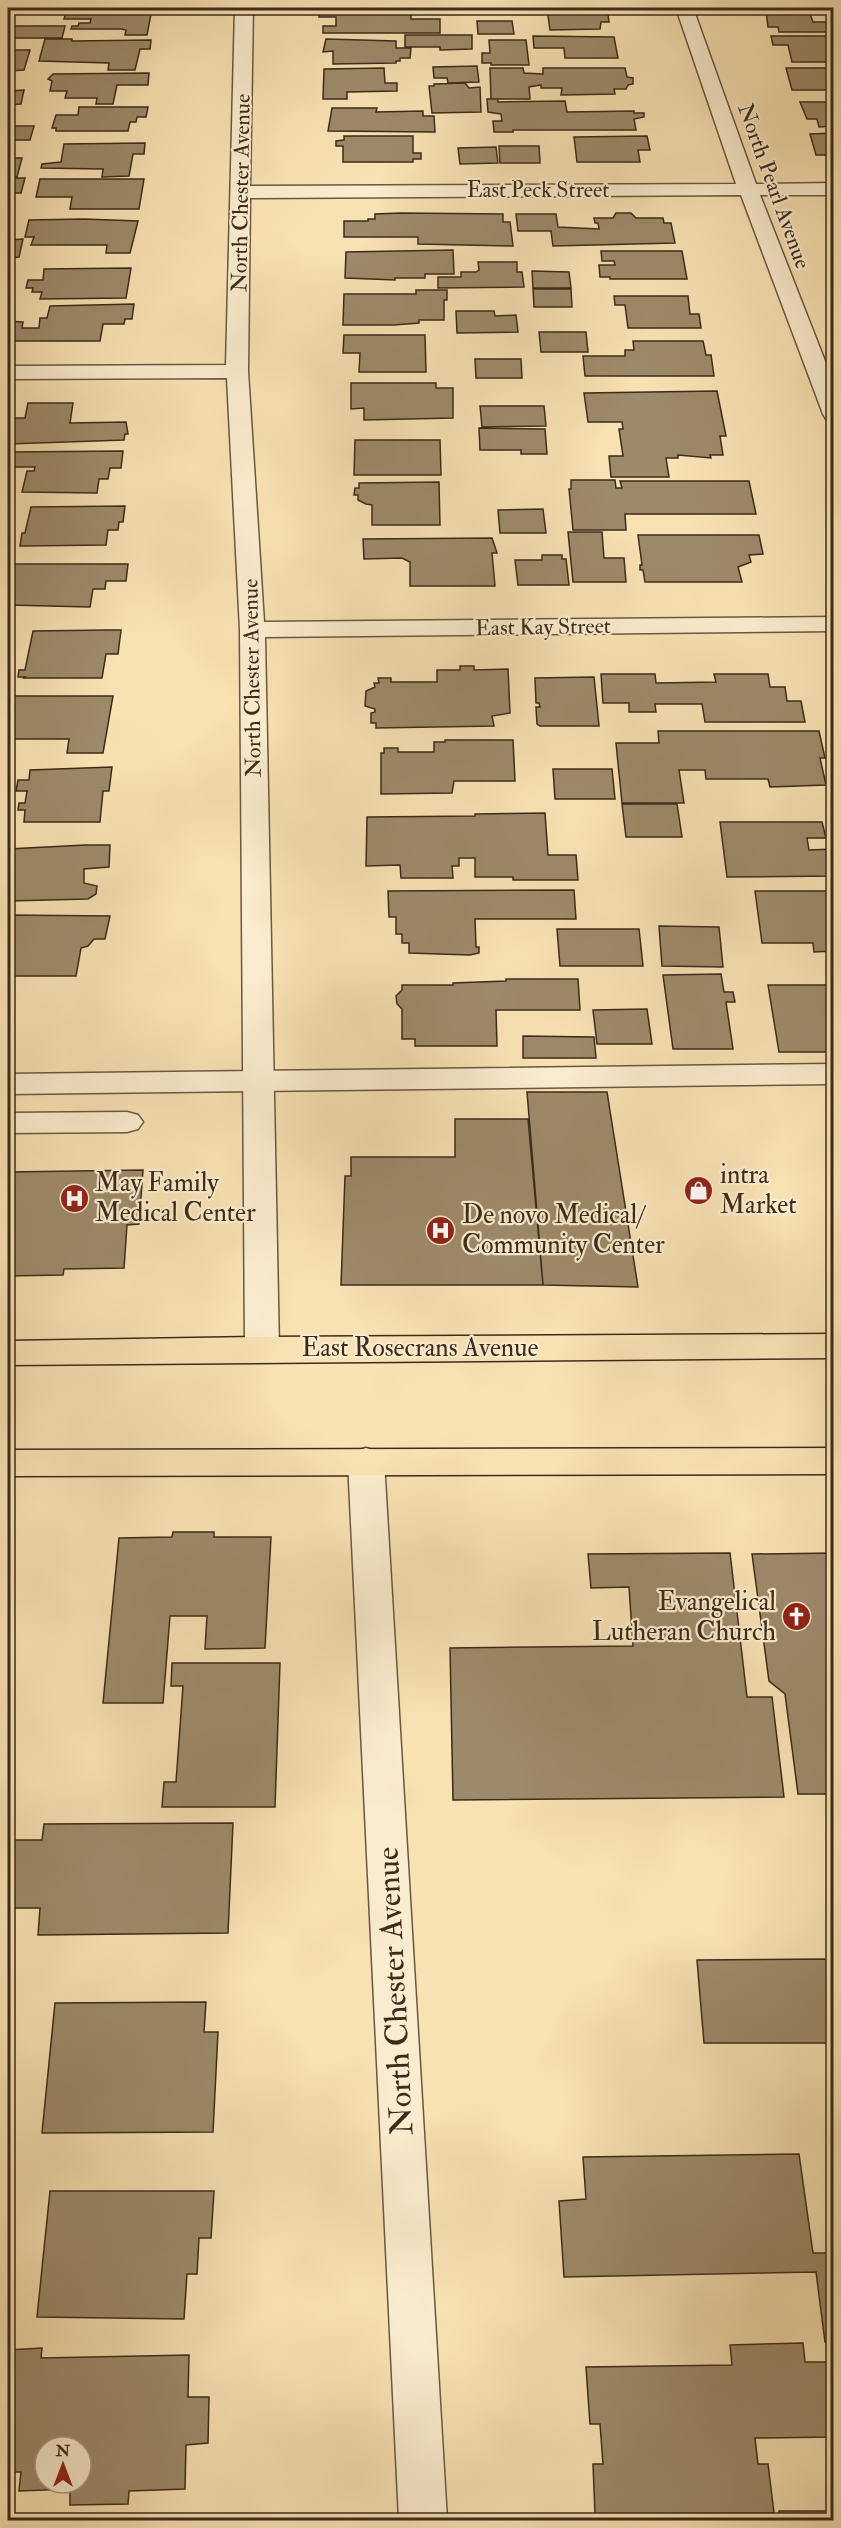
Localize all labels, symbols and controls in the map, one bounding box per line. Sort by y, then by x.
street label: North Chester Avenue [225,94,257,292]
street label: North Pearl Avenue [731,100,817,272]
street label: East Peck Street [467,176,609,204]
street label: North Chester Avenue [236,579,268,777]
street label: East Kay Street [475,612,611,642]
place label: intra Market [720,1159,797,1221]
place label: May Family Medical Center [95,1167,256,1229]
shop icon: intra Market [683,1174,715,1206]
hospital icon: May Family Medical Center [58,1182,90,1214]
place label: De novo Medical/ Community Center [462,1199,665,1261]
hospital icon: De novo Medical/ Community Center [425,1214,457,1246]
street label: East Rosecrans Avenue [302,1332,539,1364]
place label: Evangelical Lutheran Church [592,1586,776,1648]
church icon: Evangelical Lutheran Church [781,1601,813,1633]
street label: North Chester Avenue [367,1846,423,2136]
north arrow [33,2435,93,2495]
text: N [55,2441,71,2461]

